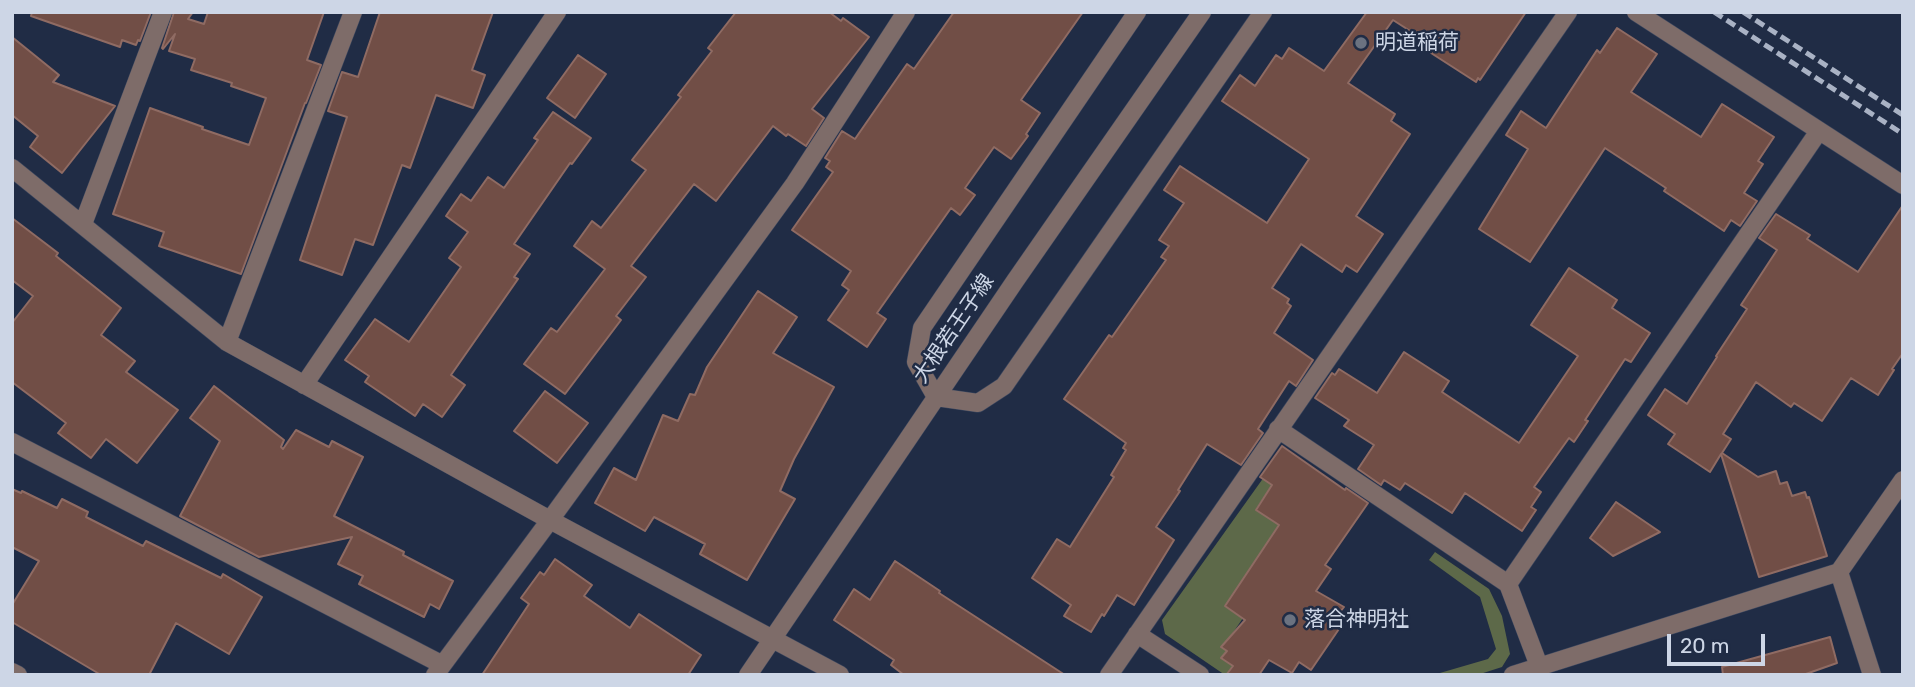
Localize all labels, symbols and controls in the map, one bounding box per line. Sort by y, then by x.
place label: 明道稲荷 [1375,30,1459,56]
marker: 明道稲荷 [1353,35,1369,51]
street label: 大根若王子線 [908,270,1000,388]
place label: 落合神明社 [1304,607,1409,633]
marker: 落合神明社 [1282,612,1298,628]
scale bar [1670,620,1768,664]
text: 20 m [1680,633,1729,658]

